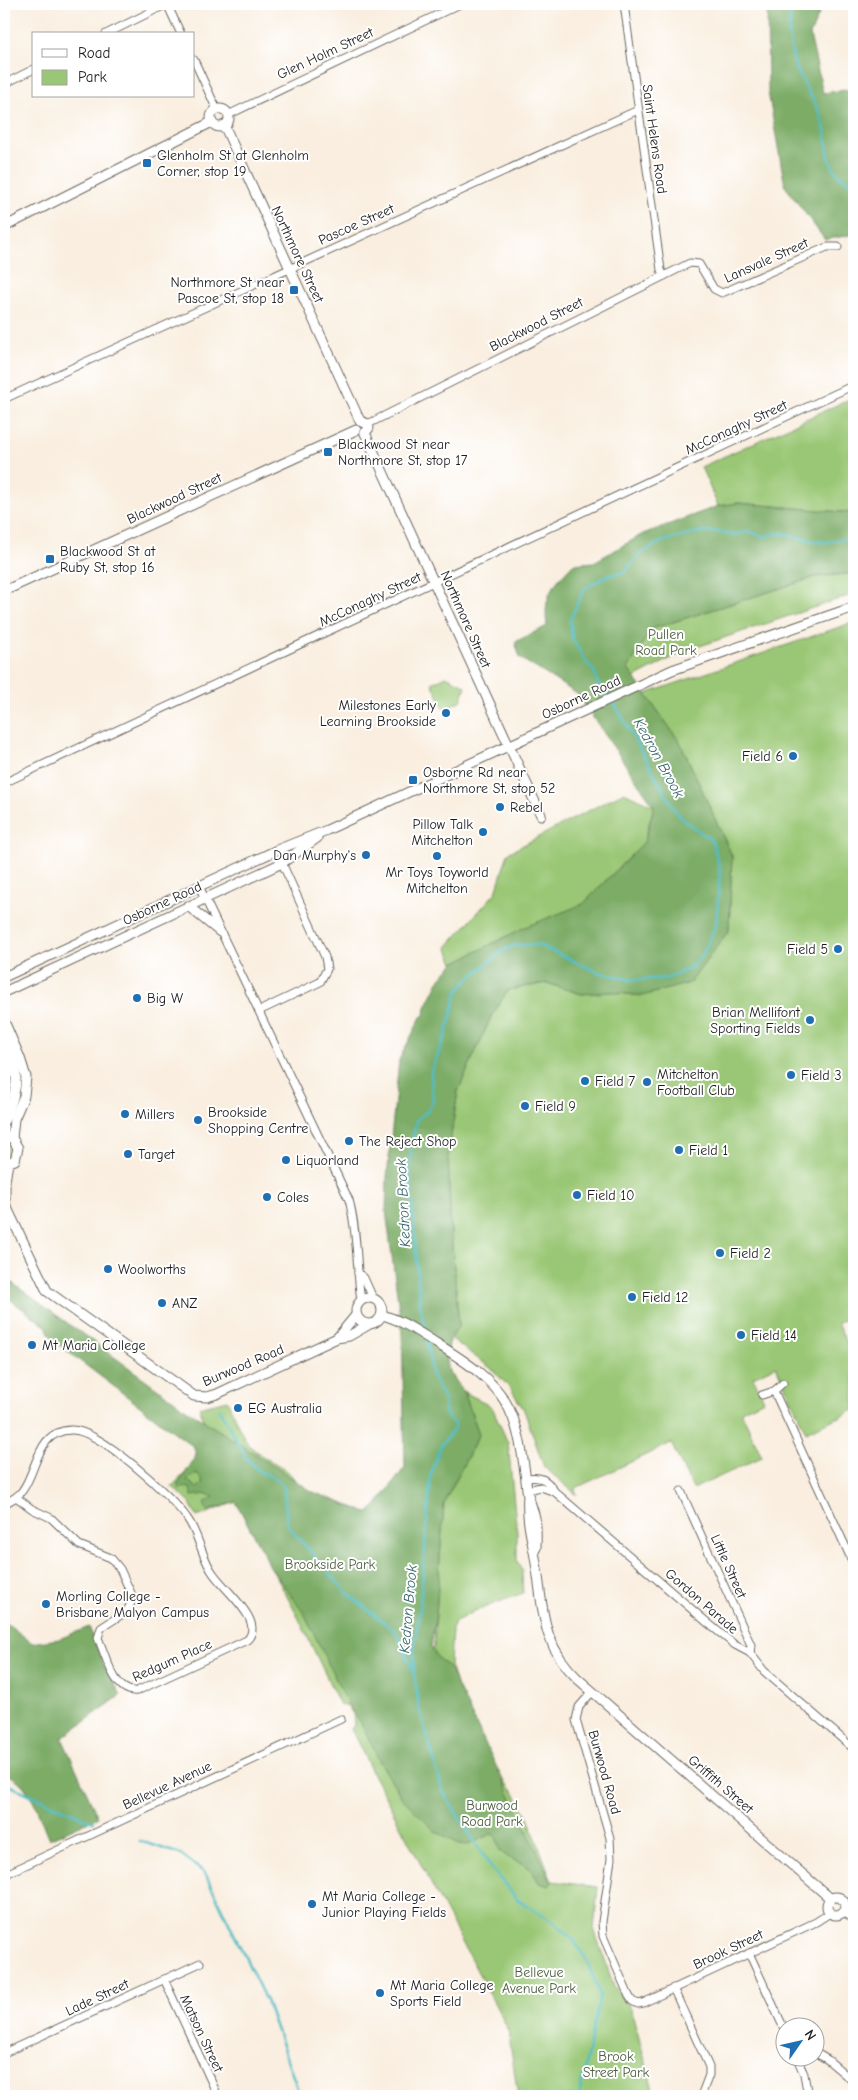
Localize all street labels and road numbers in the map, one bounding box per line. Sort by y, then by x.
street label: Glen Holm Street [274,23,377,83]
street label: Saint Helens Road [638,83,671,195]
street label: Pascoe Street [316,200,398,249]
street label: Northmore Street [268,203,328,306]
street label: Lansvale Street [722,234,812,287]
street label: Blackwood Street [487,293,587,355]
street label: McConaghy Street [683,396,791,458]
street label: Blackwood Street [124,469,225,528]
street label: McConaghy Street [317,568,425,630]
street label: Northmore Street [436,568,495,671]
street label: Osborne Road [539,672,623,723]
street label: Osborne Road [120,878,204,929]
street label: Burwood Road [200,1341,286,1390]
street label: Little Street [707,1532,751,1602]
street label: Gordon Parade [662,1565,742,1638]
street label: Redgum Place [130,1635,215,1686]
street label: Burwood Road [584,1728,625,1816]
street label: Griffith Street [685,1751,758,1818]
street label: Bellevue Avenue [120,1757,214,1813]
street label: Brook Street [690,1925,767,1973]
street label: Lade Street [63,1975,133,2020]
street label: Matson Street [176,1992,227,2076]

